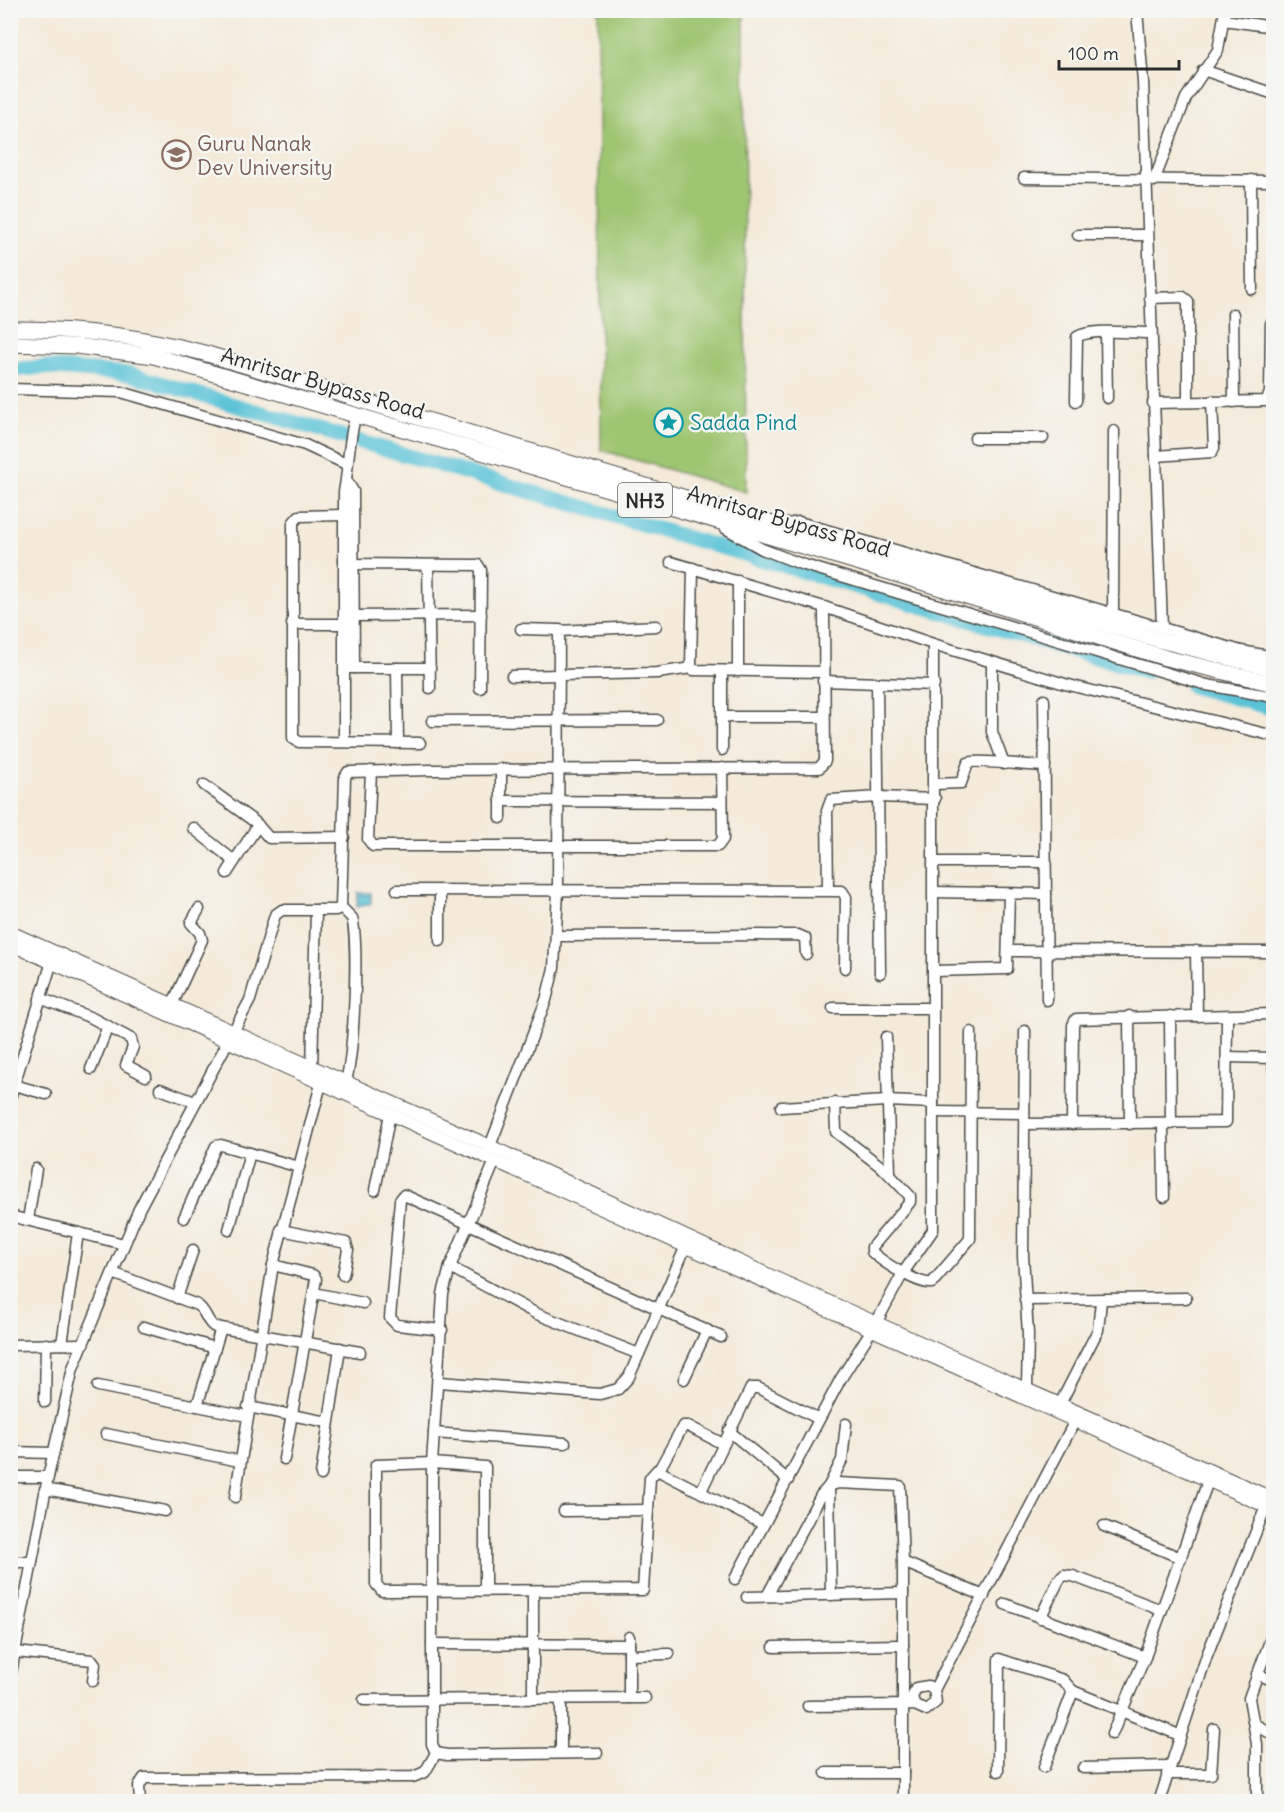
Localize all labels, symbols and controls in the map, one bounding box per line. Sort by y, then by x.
scale bar [1059,33,1179,71]
text: 100 m [1068,42,1119,65]
place label: Guru Nanak Dev University [197,130,333,181]
school or university icon: Guru Nanak Dev University [160,139,192,171]
street label: Amritsar Bypass Road [218,341,428,425]
place icon: Sadda Pind [653,406,685,438]
place label: Sadda Pind [690,409,797,436]
street label: Amritsar Bypass Road [684,479,894,563]
road number: NH3 [618,483,672,517]

